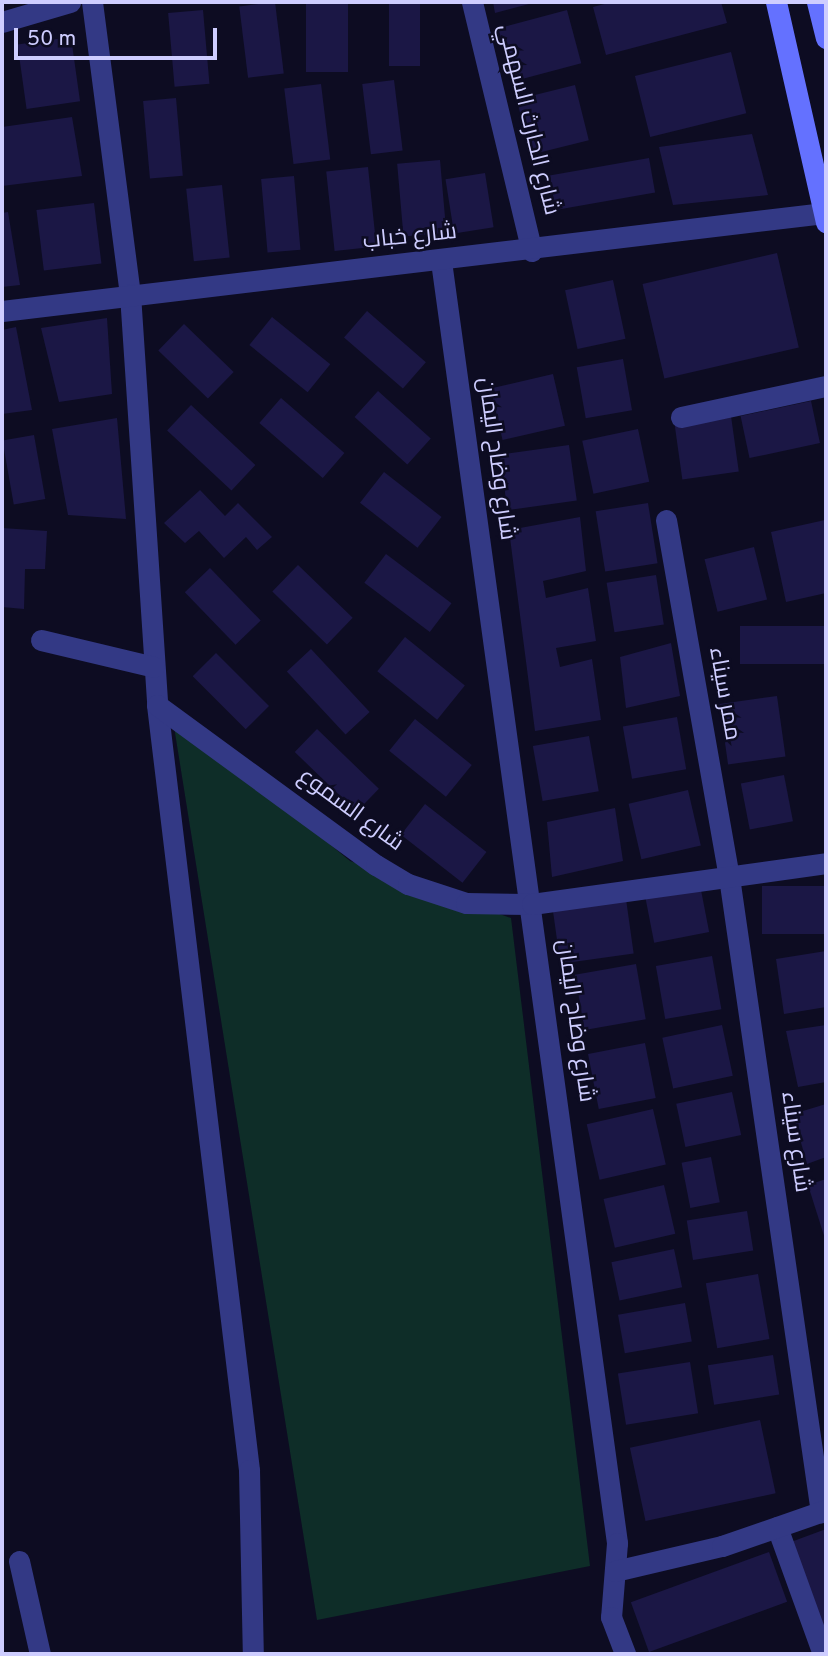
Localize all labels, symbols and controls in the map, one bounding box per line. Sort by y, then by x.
scale bar [18,14,220,58]
street label: شارع الحارث السهمي [490,22,564,218]
text: 50 m [27,26,76,53]
street label: شارع خباب [362,219,458,257]
street label: شارع وضاح اليمان [470,376,520,542]
street label: ممر سيناء [701,645,745,743]
street label: شارع السموع [292,763,408,859]
street label: شارع وضاح اليمان [549,938,599,1104]
street label: شارع سيناء [773,1090,815,1194]

